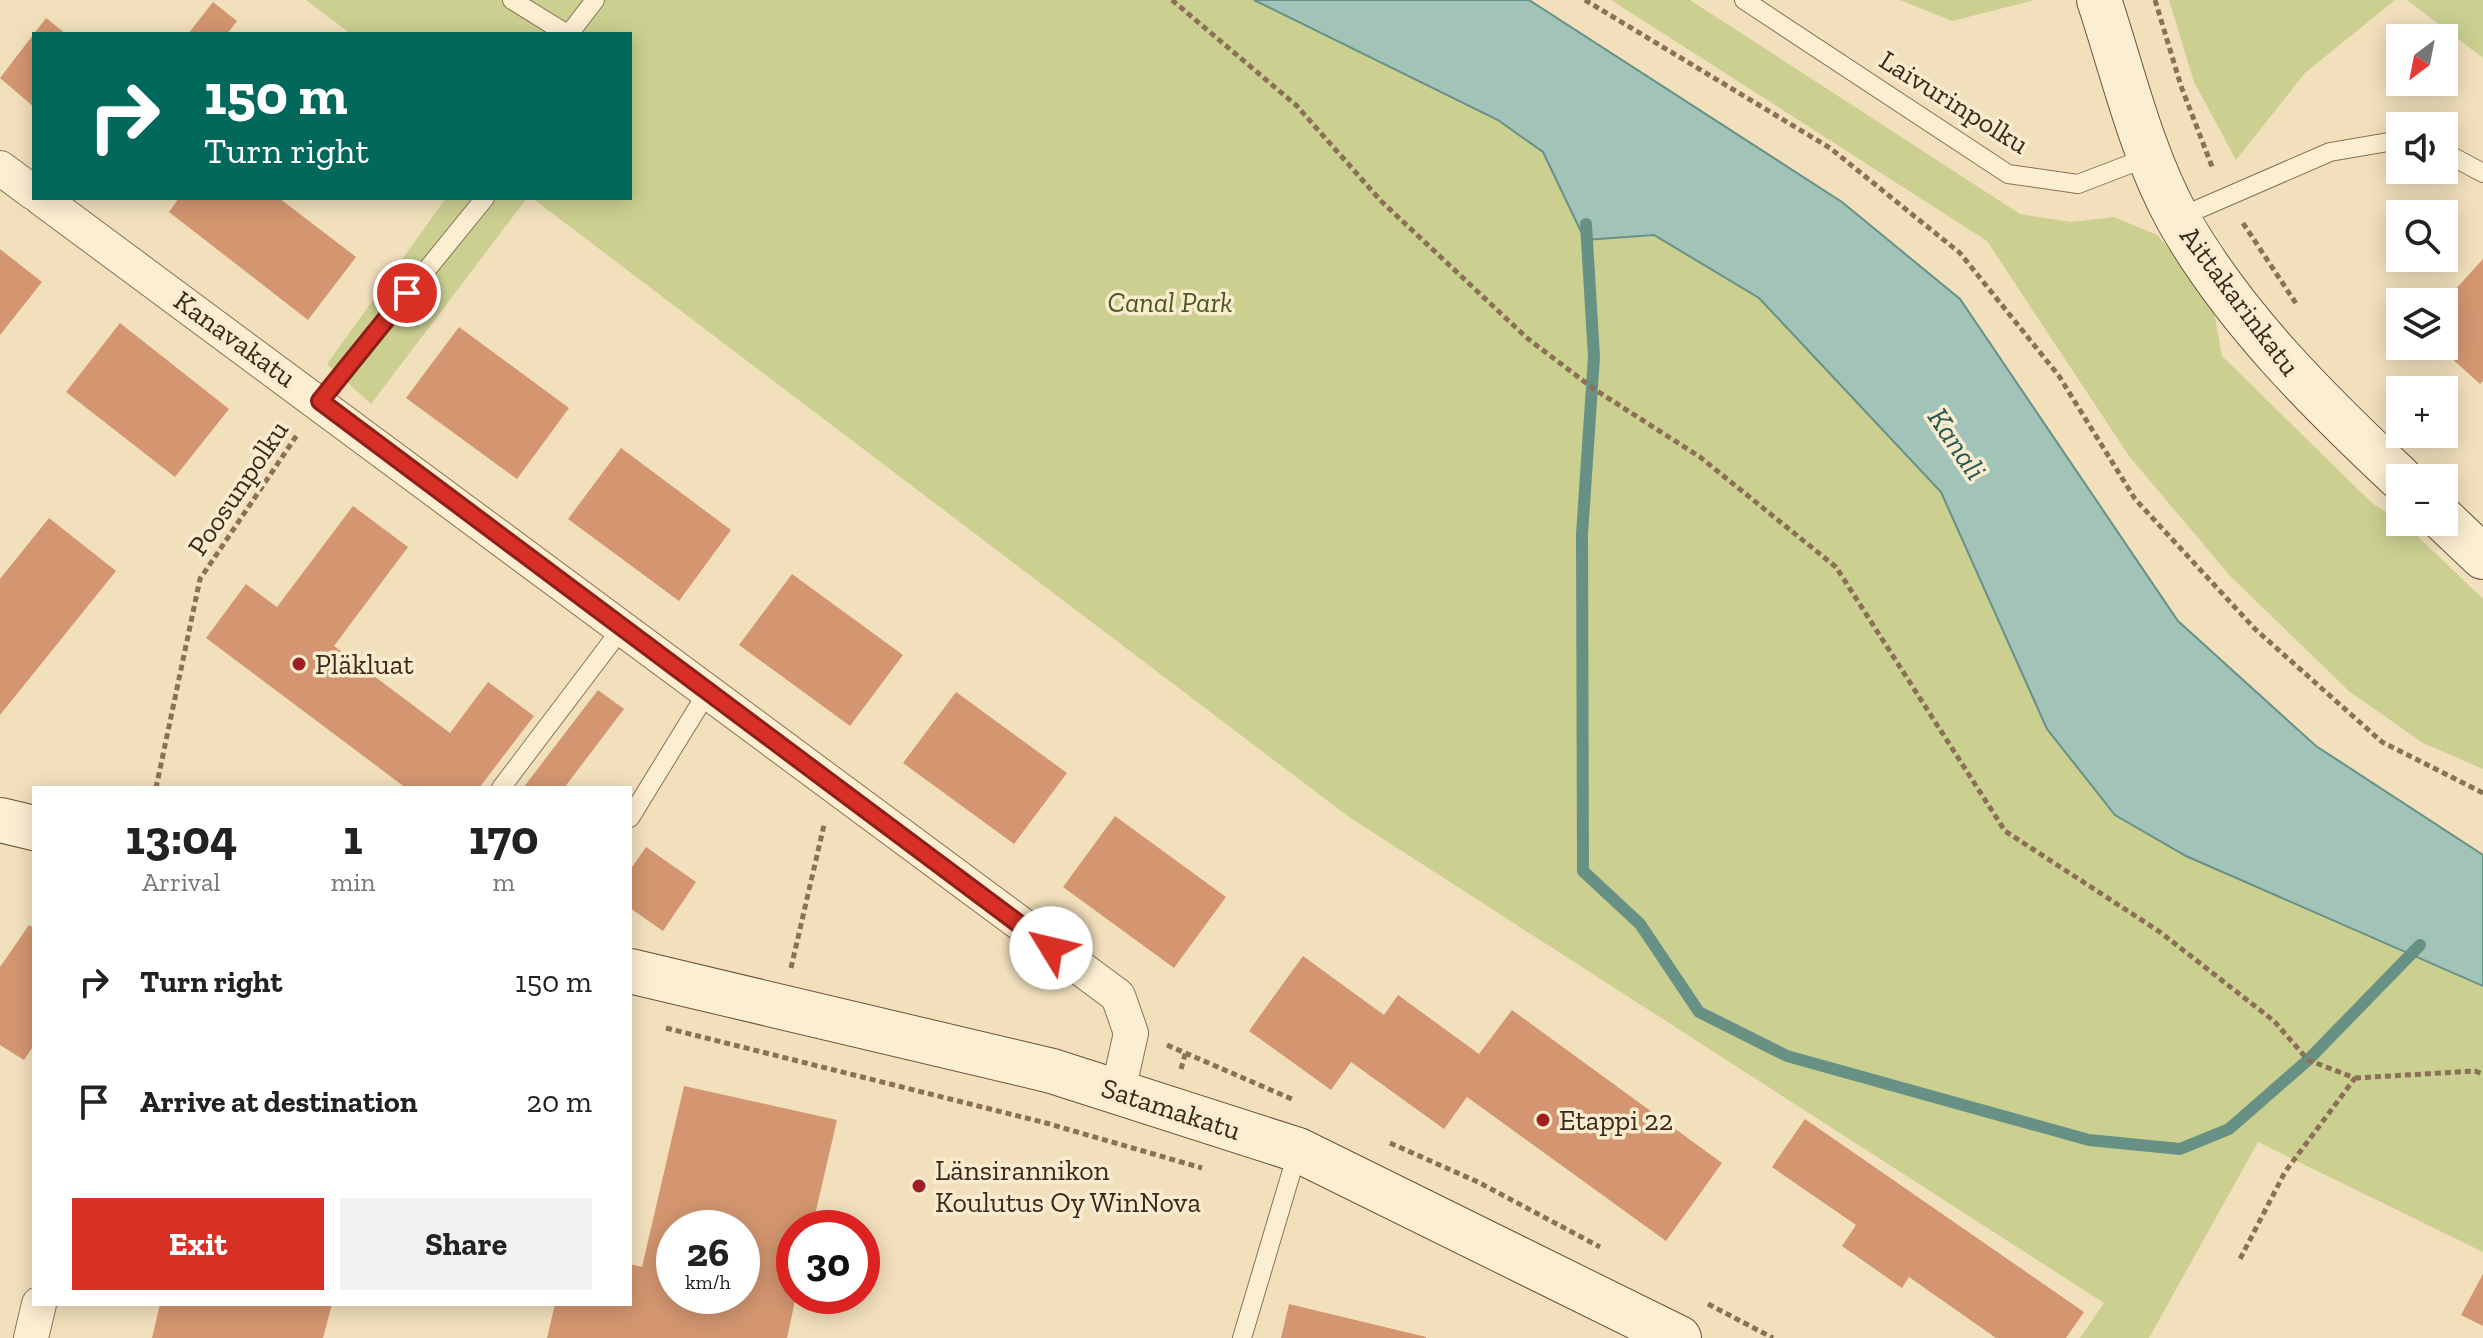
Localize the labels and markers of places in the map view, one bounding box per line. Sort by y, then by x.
pin [373,259,441,327]
place label: Pläkluat [315,648,414,681]
marker: Pläkluat [290,655,308,673]
place label: Etappi 22 [1559,1104,1673,1137]
marker: Etappi 22 [1534,1111,1552,1129]
place label: Länsirannikon Koulutus Oy WinNova [935,1154,1202,1219]
marker: Länsirannikon Koulutus Oy WinNova [910,1177,928,1195]

